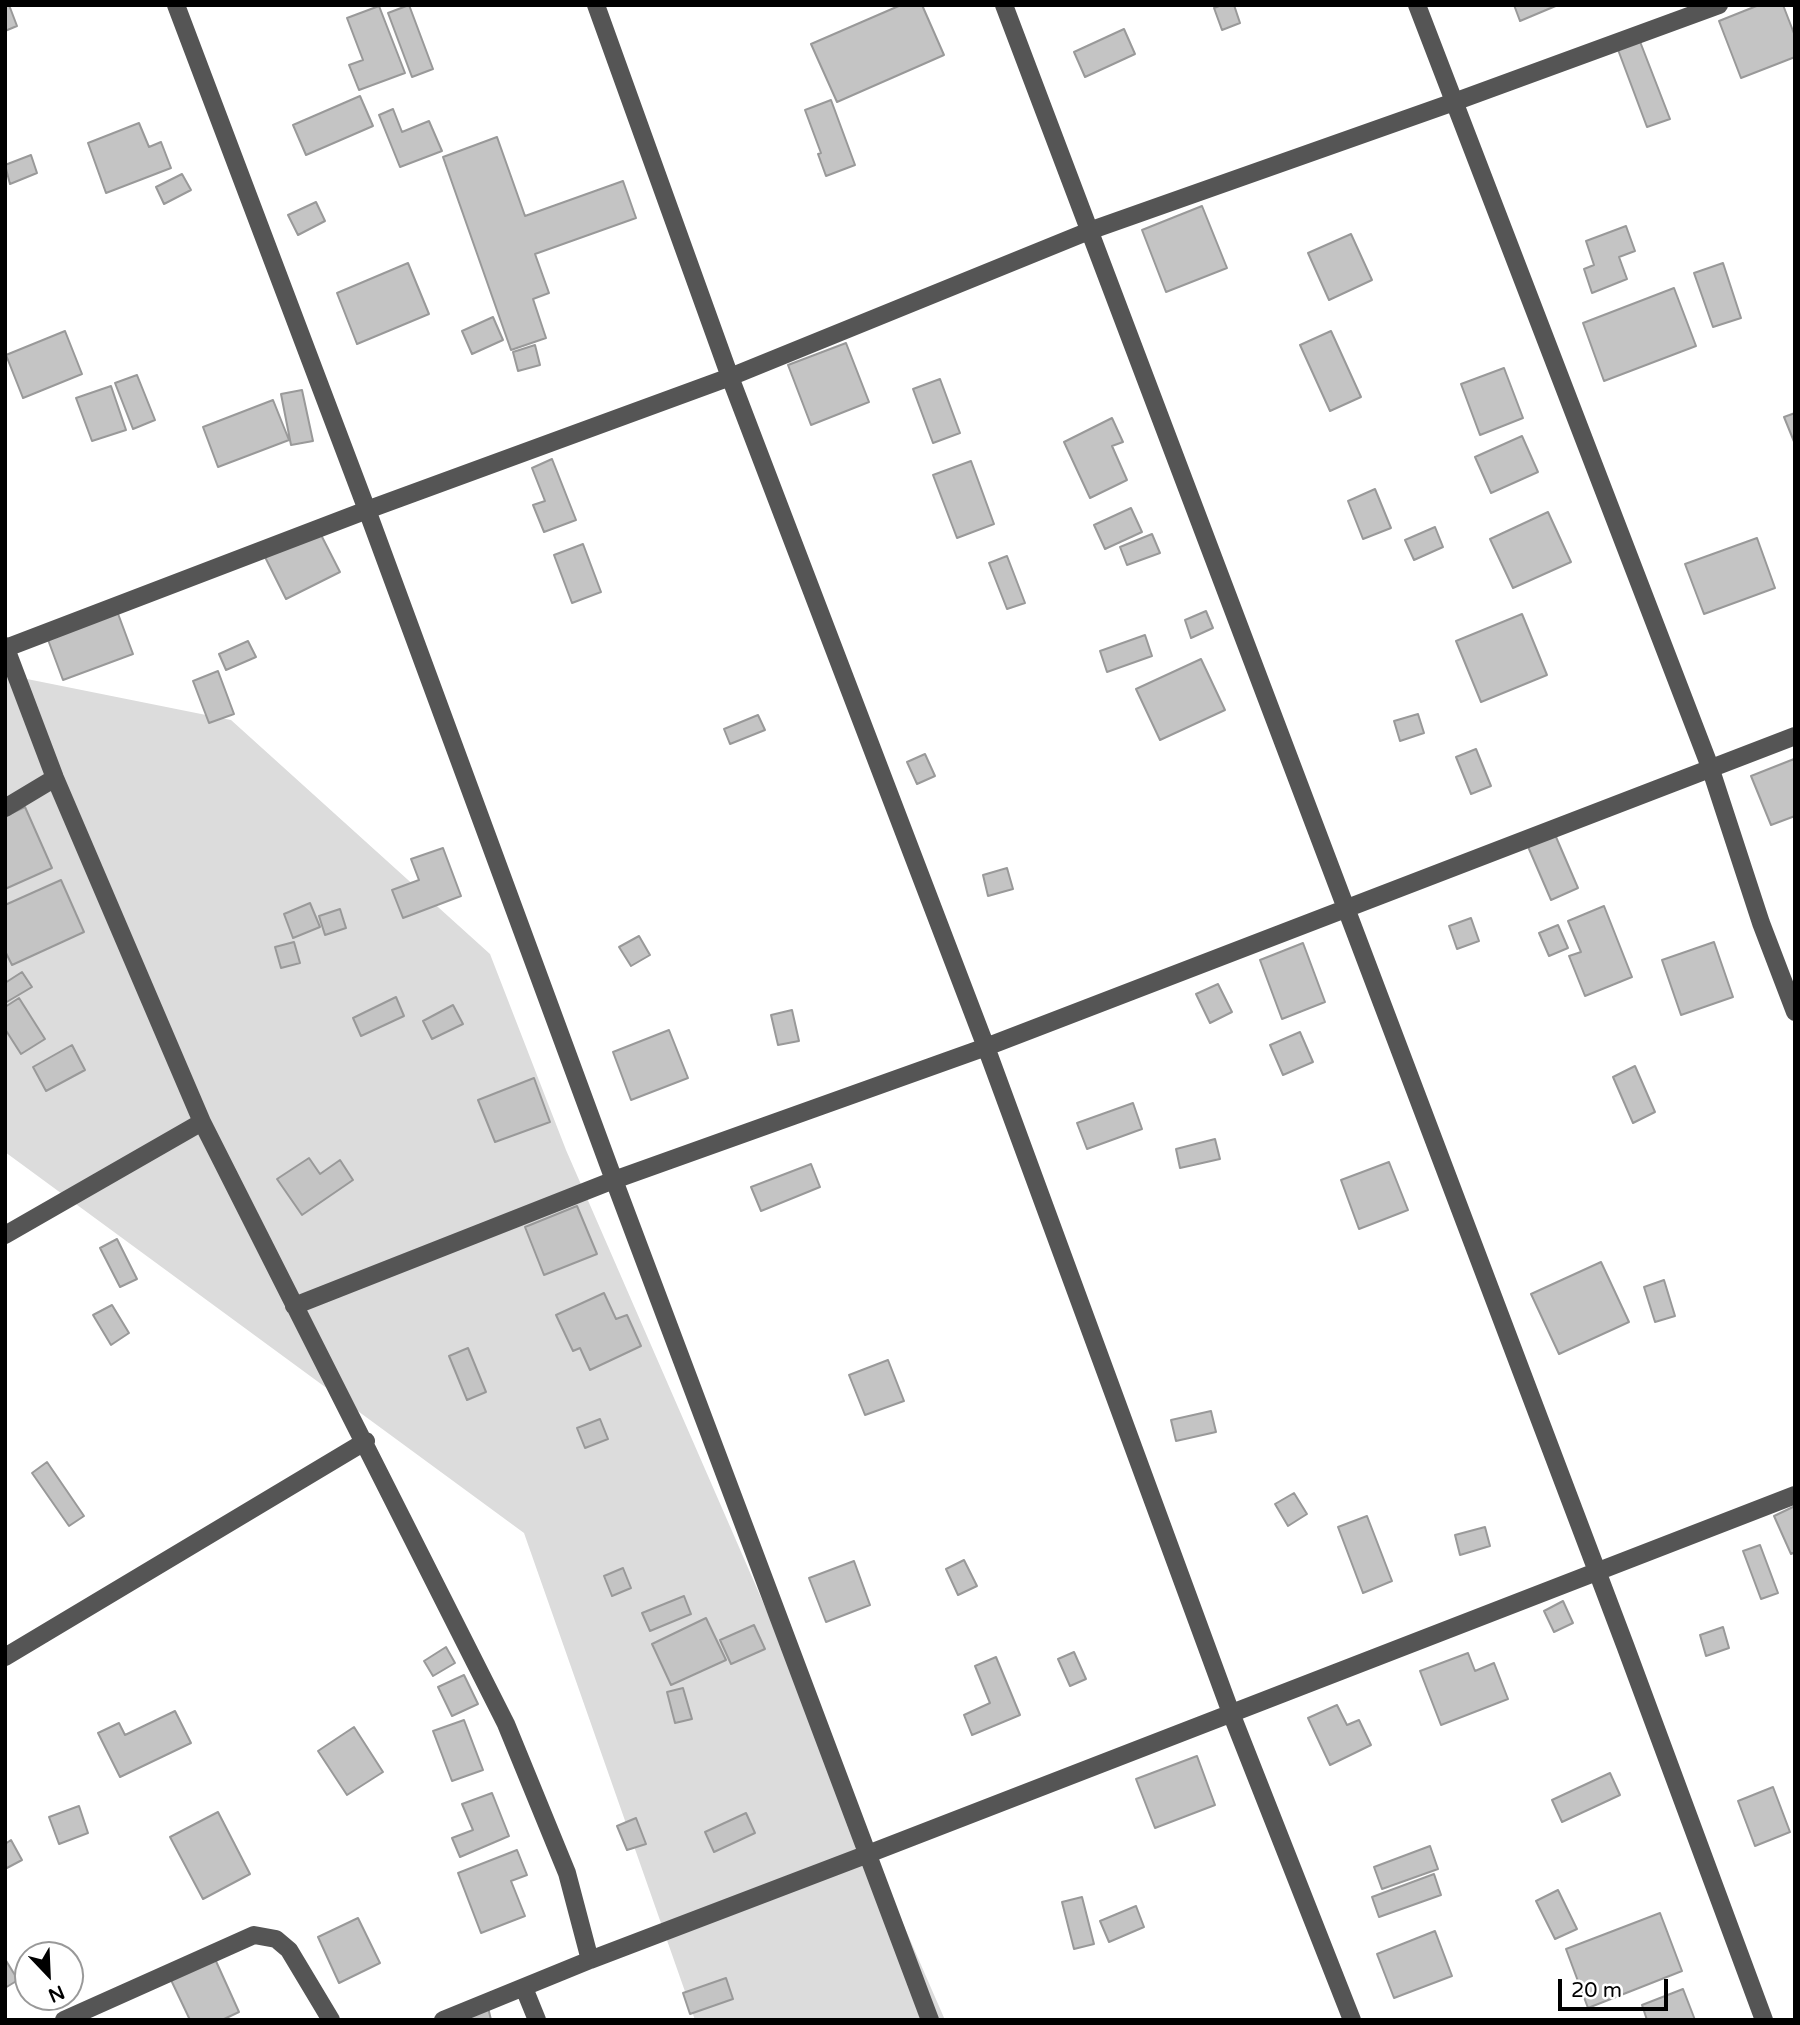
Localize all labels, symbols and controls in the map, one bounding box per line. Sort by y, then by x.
north arrow [14,1941,84,2011]
scale bar [1562,1966,1672,2010]
text: 20 m [1571,1978,1622,2003]
text: N [45,1980,68,2007]

